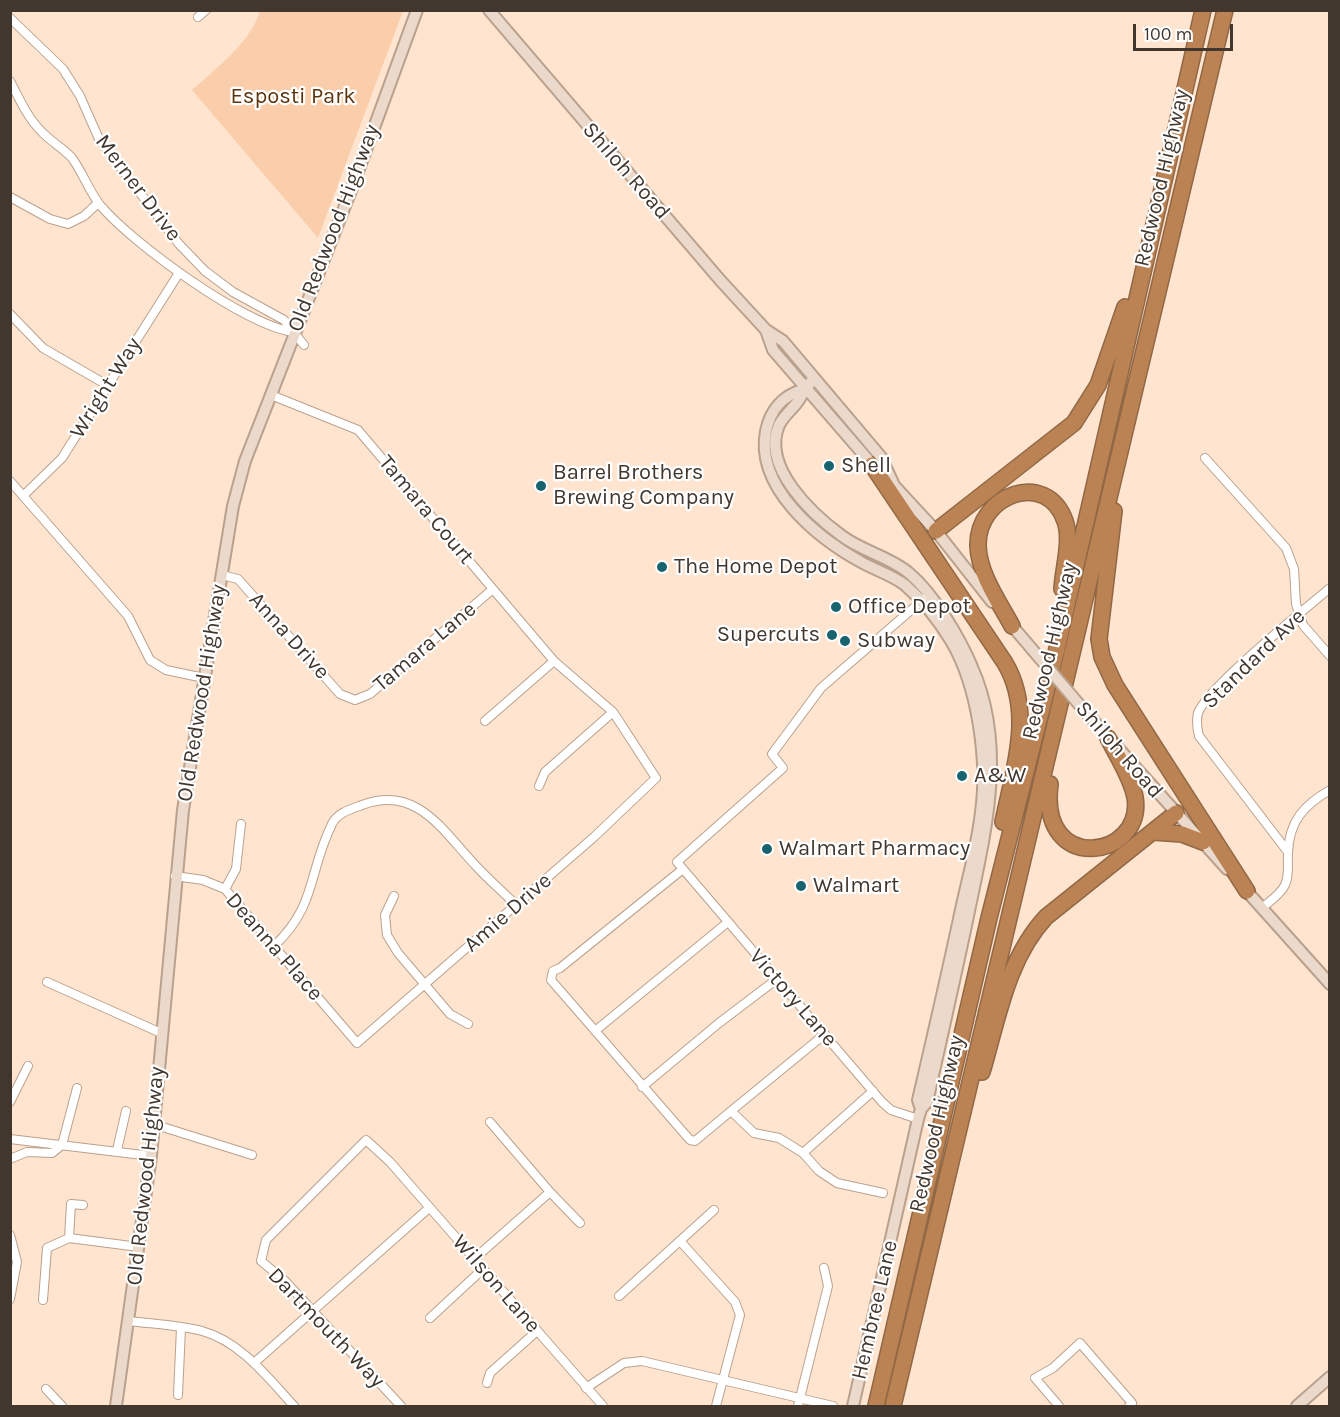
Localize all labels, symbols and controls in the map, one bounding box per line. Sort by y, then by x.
scale bar [1136,12,1236,50]
text: 100 m [1144,23,1192,45]
park label: Esposti Park [230,84,356,110]
street label: Redwood Highway [1129,87,1195,269]
street label: Shiloh Road [577,117,675,225]
street label: Old Redwood Highway [282,121,386,335]
street label: Merner Drive [89,129,187,247]
street label: Wright Way [65,333,147,443]
street label: Tamara Court [373,450,479,570]
place label: Shell [841,453,891,479]
marker: Shell [822,459,836,473]
place label: Barrel Brothers Brewing Company [553,460,734,512]
marker: Barrel Brothers Brewing Company [534,479,548,493]
place label: The Home Depot [674,554,838,580]
marker: The Home Depot [655,560,669,574]
street label: Redwood Highway [1017,560,1083,742]
street label: Old Redwood Highway [172,582,232,804]
street label: Anna Drive [243,587,335,685]
place label: Office Depot [848,594,971,620]
street label: Tamara Lane [368,596,482,698]
marker: Office Depot [829,600,843,614]
street label: Standard Ave [1197,603,1311,715]
place label: Supercuts [717,622,820,648]
marker: Supercuts [825,628,839,642]
place label: Subway [857,628,935,654]
marker: Subway [838,634,852,648]
street label: Shiloh Road [1070,696,1168,804]
place label: A&W [974,763,1026,789]
marker: A&W [955,769,969,783]
place label: Walmart Pharmacy [779,836,970,862]
marker: Walmart Pharmacy [760,842,774,856]
street label: Amie Drive [459,868,557,958]
place label: Walmart [813,873,899,899]
marker: Walmart [794,879,808,893]
street label: Deanna Place [220,887,328,1007]
street label: Victory Lane [743,944,843,1052]
street label: Redwood Highway [904,1033,970,1215]
street label: Old Redwood Highway [121,1065,171,1287]
street label: Wilson Lane [446,1230,546,1338]
street label: Hembree Lane [846,1238,904,1382]
street label: Dartmouth Way [262,1262,390,1394]

